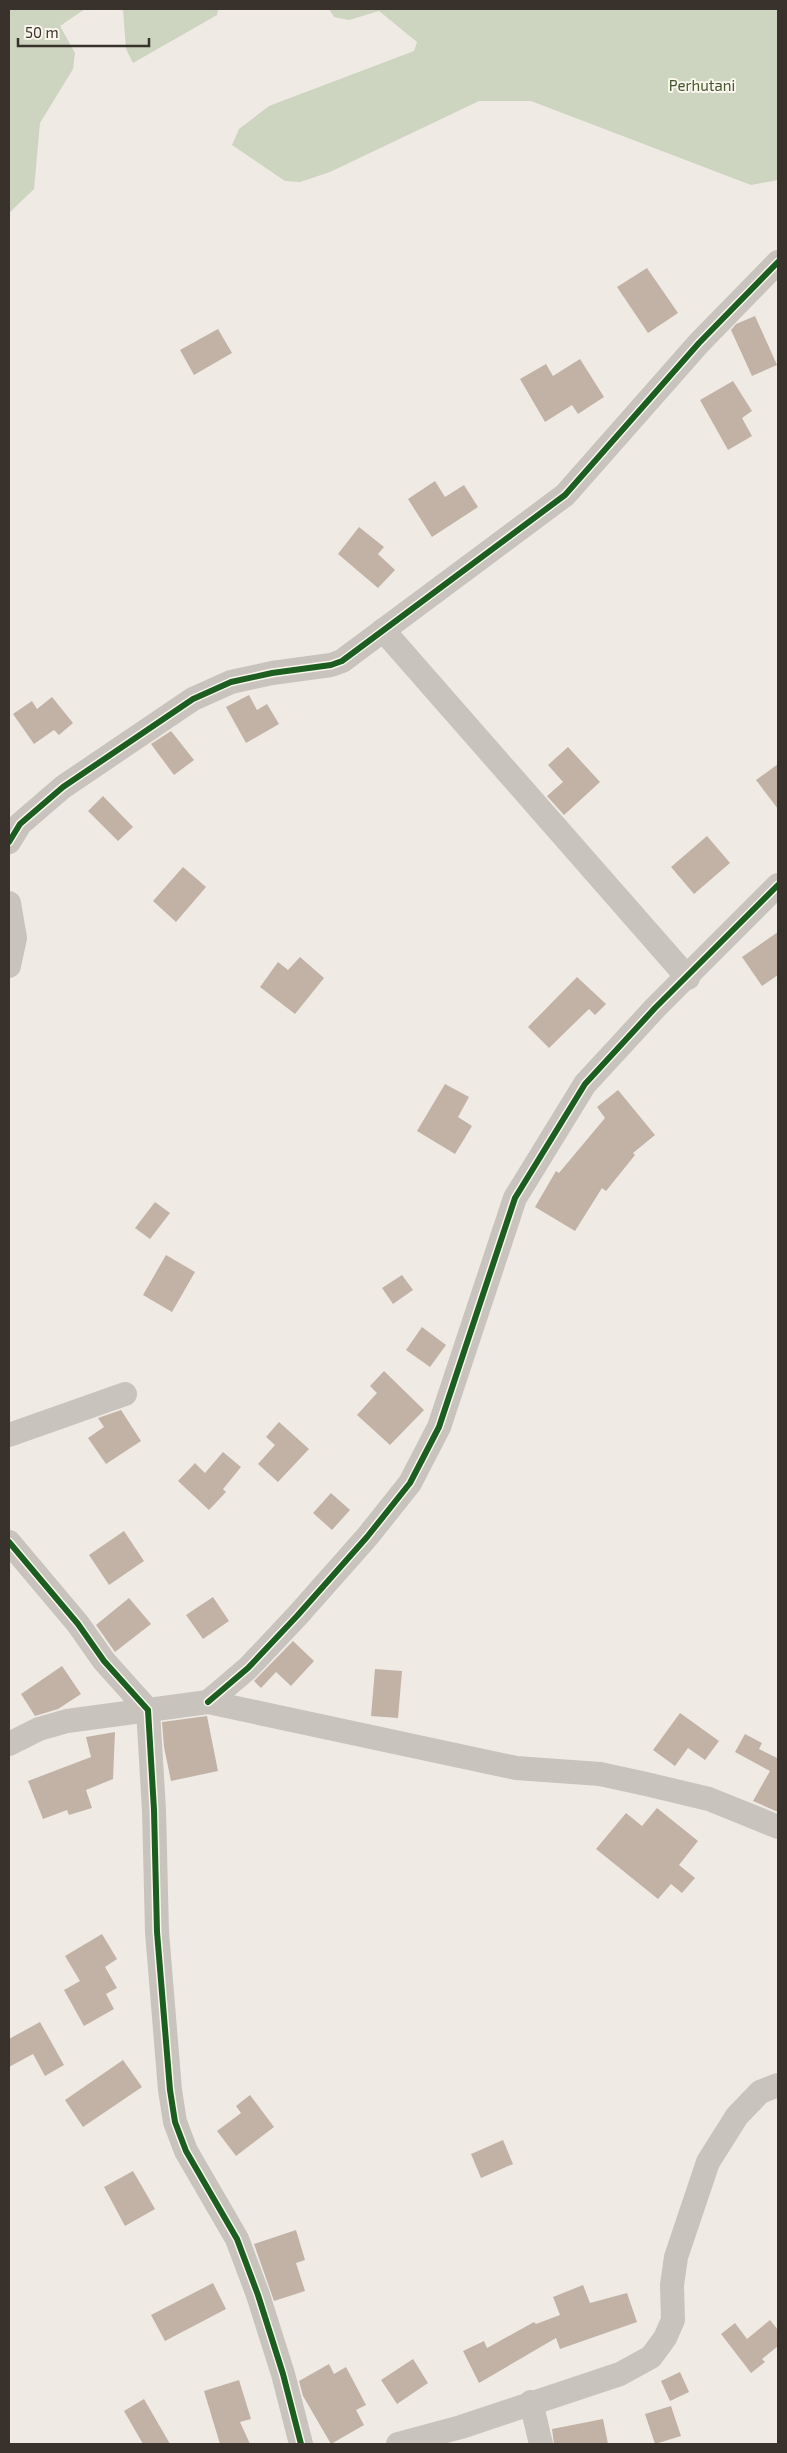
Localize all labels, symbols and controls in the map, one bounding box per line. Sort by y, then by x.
scale bar [18,15,149,47]
text: 50 m [25,23,59,41]
park label: Perhutani [669,76,735,94]

